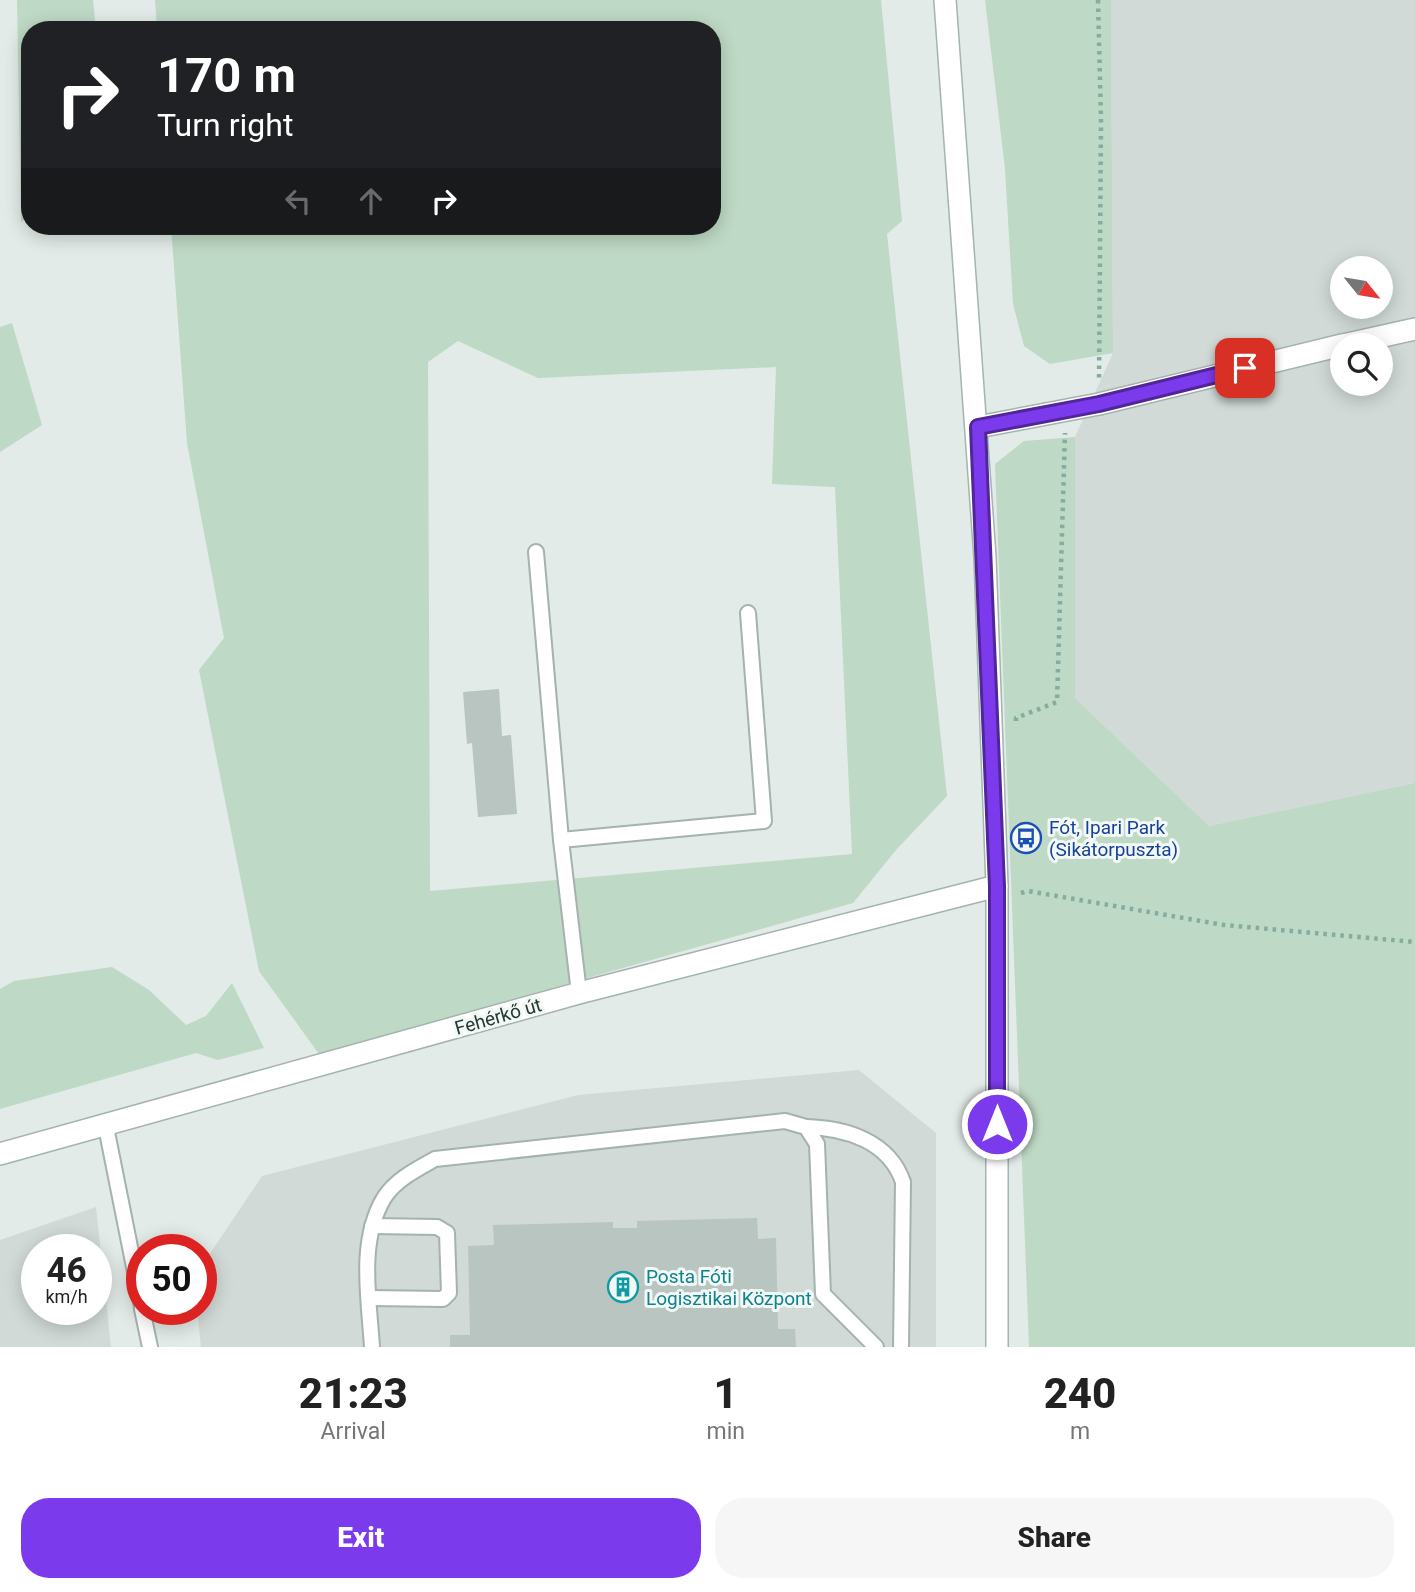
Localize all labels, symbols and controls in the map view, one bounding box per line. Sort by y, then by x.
text: 170 m [157,47,296,104]
icon: right [42,49,133,140]
text: Turn right [157,106,293,144]
icon: left [279,182,317,220]
icon: ahead [352,182,390,220]
icon: right [425,182,463,220]
north arrow [1330,256,1393,318]
map controls [1330,256,1393,396]
button: search [1330,333,1393,396]
pin [1215,338,1275,398]
icon: arrive [1226,349,1264,387]
place label: Fót, Ipari Park (Sikátorpuszta) [1049,816,1178,861]
bus stop icon: Fót, Ipari Park (Sikátorpuszta) [1009,821,1043,855]
street label: Fehérkő út [452,993,544,1040]
position arrow [960,1087,1034,1161]
speed limit sign: 50 [126,1234,217,1325]
text: 46 [46,1250,87,1291]
place label: Posta Fóti Logisztikai Központ [646,1265,812,1310]
building icon: Posta Fóti Logisztikai Központ [606,1270,640,1304]
text: km/h [45,1286,88,1307]
text: 21:23 [299,1369,408,1418]
text: 1 [714,1369,738,1418]
text: 240 [1044,1369,1116,1418]
text: Arrival [321,1418,386,1445]
text: min [706,1418,745,1445]
text: m [1070,1418,1090,1445]
button: Exit [21,1498,701,1578]
button: Share [715,1498,1394,1578]

